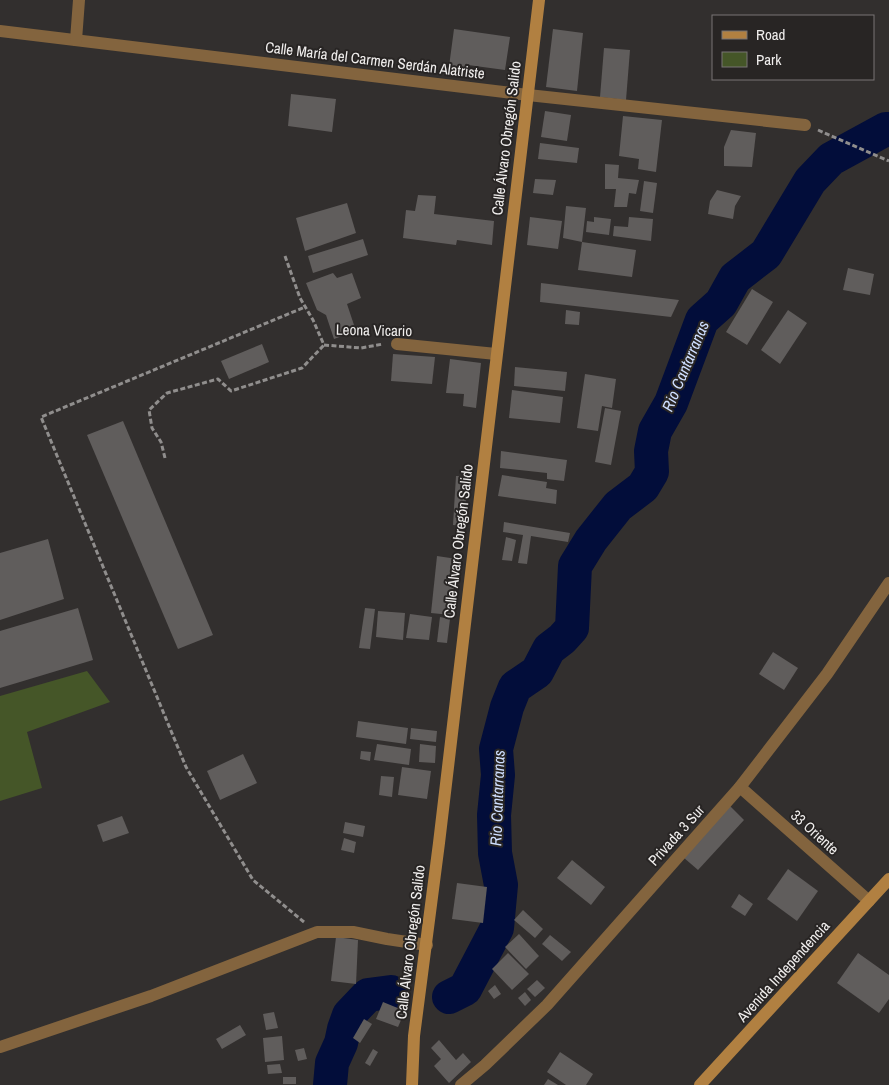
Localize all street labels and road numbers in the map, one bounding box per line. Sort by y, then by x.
street label: Calle María del Carmen Serdán Alatriste [264,36,486,84]
street label: Calle Álvaro Obregón Salido [486,60,526,216]
street label: Leona Vicario [336,319,413,341]
street label: Calle Álvaro Obregón Salido [438,463,478,619]
street label: Privada 3 Sur [643,800,709,870]
street label: 33 Oriente [786,805,844,859]
street label: Calle Álvaro Obregón Salido [390,864,430,1020]
street label: Avenida Independencia [731,916,834,1027]

